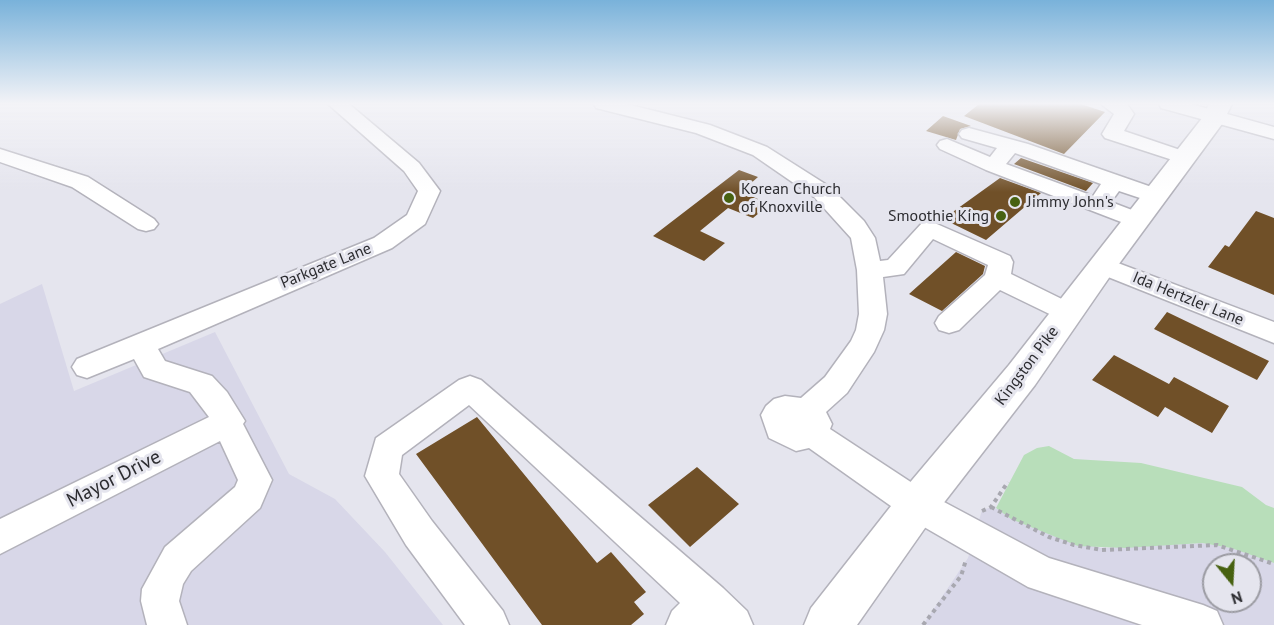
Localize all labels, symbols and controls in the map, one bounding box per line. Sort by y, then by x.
place label: Korean Church of Knoxville [741,179,841,217]
marker: Korean Church of Knoxville [722,191,736,205]
place label: Jimmy John's [1027,192,1114,212]
marker: Jimmy John's [1008,195,1022,209]
place label: Smoothie King [888,206,989,226]
marker: Smoothie King [994,209,1008,223]
street label: Parkgate Lane [278,239,374,293]
street label: Ida Hertzler Lane [1130,268,1246,330]
street label: Kingston Pike [991,323,1063,409]
street label: Mayor Drive [63,445,165,513]
north arrow [1202,553,1262,613]
text: N [1229,587,1245,609]

